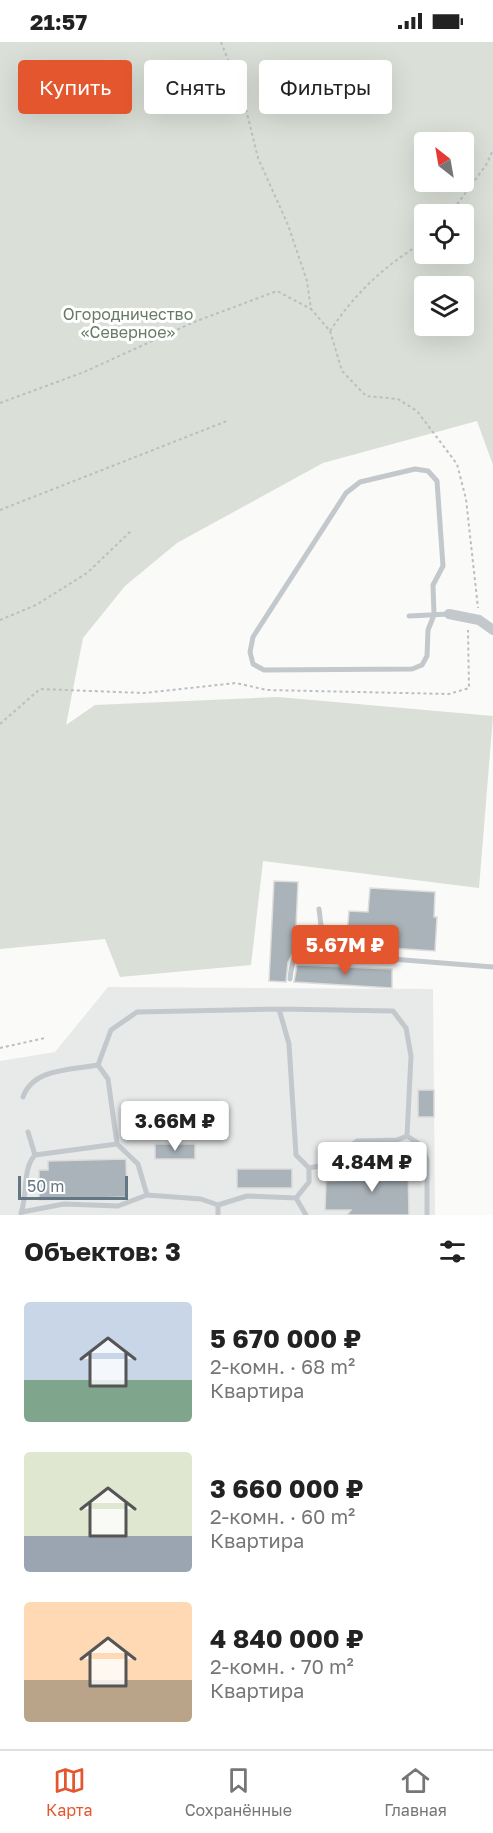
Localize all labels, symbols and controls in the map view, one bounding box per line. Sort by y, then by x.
text: 21:57 [30,8,87,35]
chip: Купить [18,60,132,114]
chip: Снять [144,60,247,114]
chip: Фильтры [259,60,392,114]
north arrow [414,132,474,192]
map controls [414,132,474,336]
button: locate [414,204,474,264]
button: layers [414,276,474,336]
park label: Огородничество «Северное» [63,304,193,342]
pin: 5.67M ₽ [290,925,400,976]
text: 5.67M ₽ [306,932,384,956]
pin: 3.66M ₽ [120,1101,230,1152]
text: 3.66M ₽ [135,1108,215,1132]
pin: 4.84M ₽ [317,1142,427,1193]
text: 4.84M ₽ [332,1149,412,1173]
scale bar [18,1173,128,1200]
text: 50 m [27,1176,64,1196]
icon: filters [436,1235,469,1268]
text: Объектов: 3 [24,1236,181,1267]
text: 5 670 000 ₽ [210,1323,361,1354]
icon: home [72,1326,144,1398]
text: 2-комн. · 68 m² [210,1354,355,1378]
text: Квартира [210,1378,304,1402]
text: 3 660 000 ₽ [210,1473,364,1504]
icon: home [72,1476,144,1548]
text: 2-комн. · 60 m² [210,1504,355,1528]
text: Квартира [210,1528,304,1552]
text: 4 840 000 ₽ [210,1623,364,1654]
icon: home [72,1626,144,1698]
text: 2-комн. · 70 m² [210,1654,354,1678]
text: Квартира [210,1678,304,1702]
tab: Карта [46,1764,92,1820]
tab: Сохранённые [185,1764,292,1820]
tab: Главная [384,1764,447,1820]

